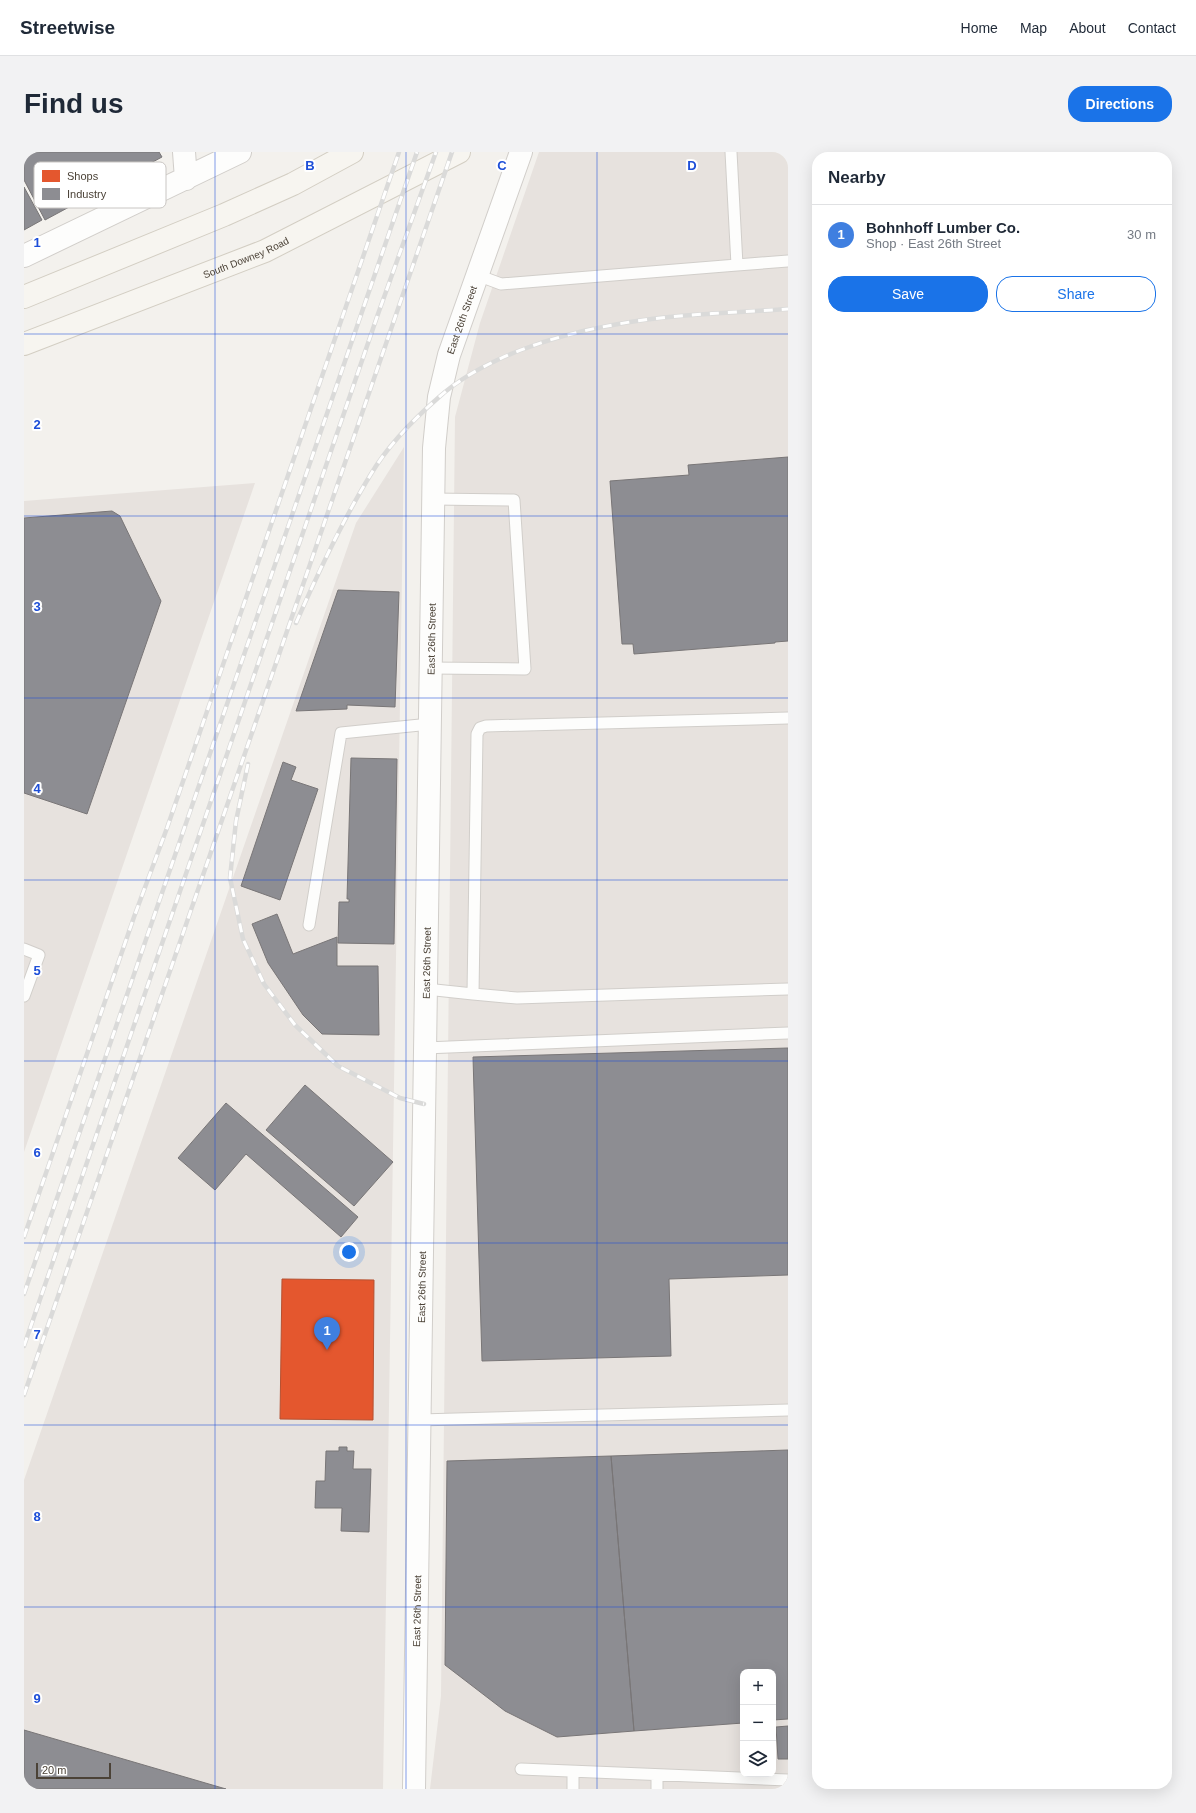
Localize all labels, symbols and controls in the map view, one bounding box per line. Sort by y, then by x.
text: Streetwise [20,17,115,38]
text: Home [961,20,998,36]
text: Map [1020,20,1047,36]
text: About [1069,20,1106,36]
text: Contact [1128,20,1176,36]
button: Directions [1068,86,1172,122]
text: Find us [24,88,124,119]
text: B [305,158,315,173]
text: C [497,158,507,173]
text: D [687,158,697,173]
legend [34,162,166,208]
text: Nearby [828,168,886,187]
text: Shops [67,170,99,182]
text: Industry [67,188,107,200]
text: Bohnhoff Lumber Co. [866,219,1020,236]
text: 1 [837,227,845,242]
text: 30 m [1127,227,1156,242]
street label: South Downey Road [201,234,290,280]
text: 1 [33,235,41,250]
text: Shop · East 26th Street [866,236,1001,251]
button: Save [828,276,988,312]
button: Share [996,276,1156,312]
street label: East 26th Street [444,284,479,355]
text: 2 [33,417,41,432]
text: 3 [33,599,41,614]
street label: East 26th Street [425,603,437,675]
text: 4 [33,781,41,796]
street label: East 26th Street [420,927,432,999]
text: 5 [33,963,41,978]
text: 6 [33,1145,41,1160]
your location [339,1242,359,1262]
street label: East 26th Street [415,1251,428,1323]
pin: 1 [314,1317,340,1350]
text: 7 [33,1327,41,1342]
text: 8 [33,1509,41,1524]
street label: East 26th Street [411,1575,423,1647]
map controls [740,1669,776,1777]
button: + [740,1669,776,1705]
text: 9 [33,1691,41,1706]
button: − [740,1705,776,1741]
button: layers [740,1741,776,1777]
scale bar [36,1761,111,1780]
text: 20 m [42,1764,66,1776]

